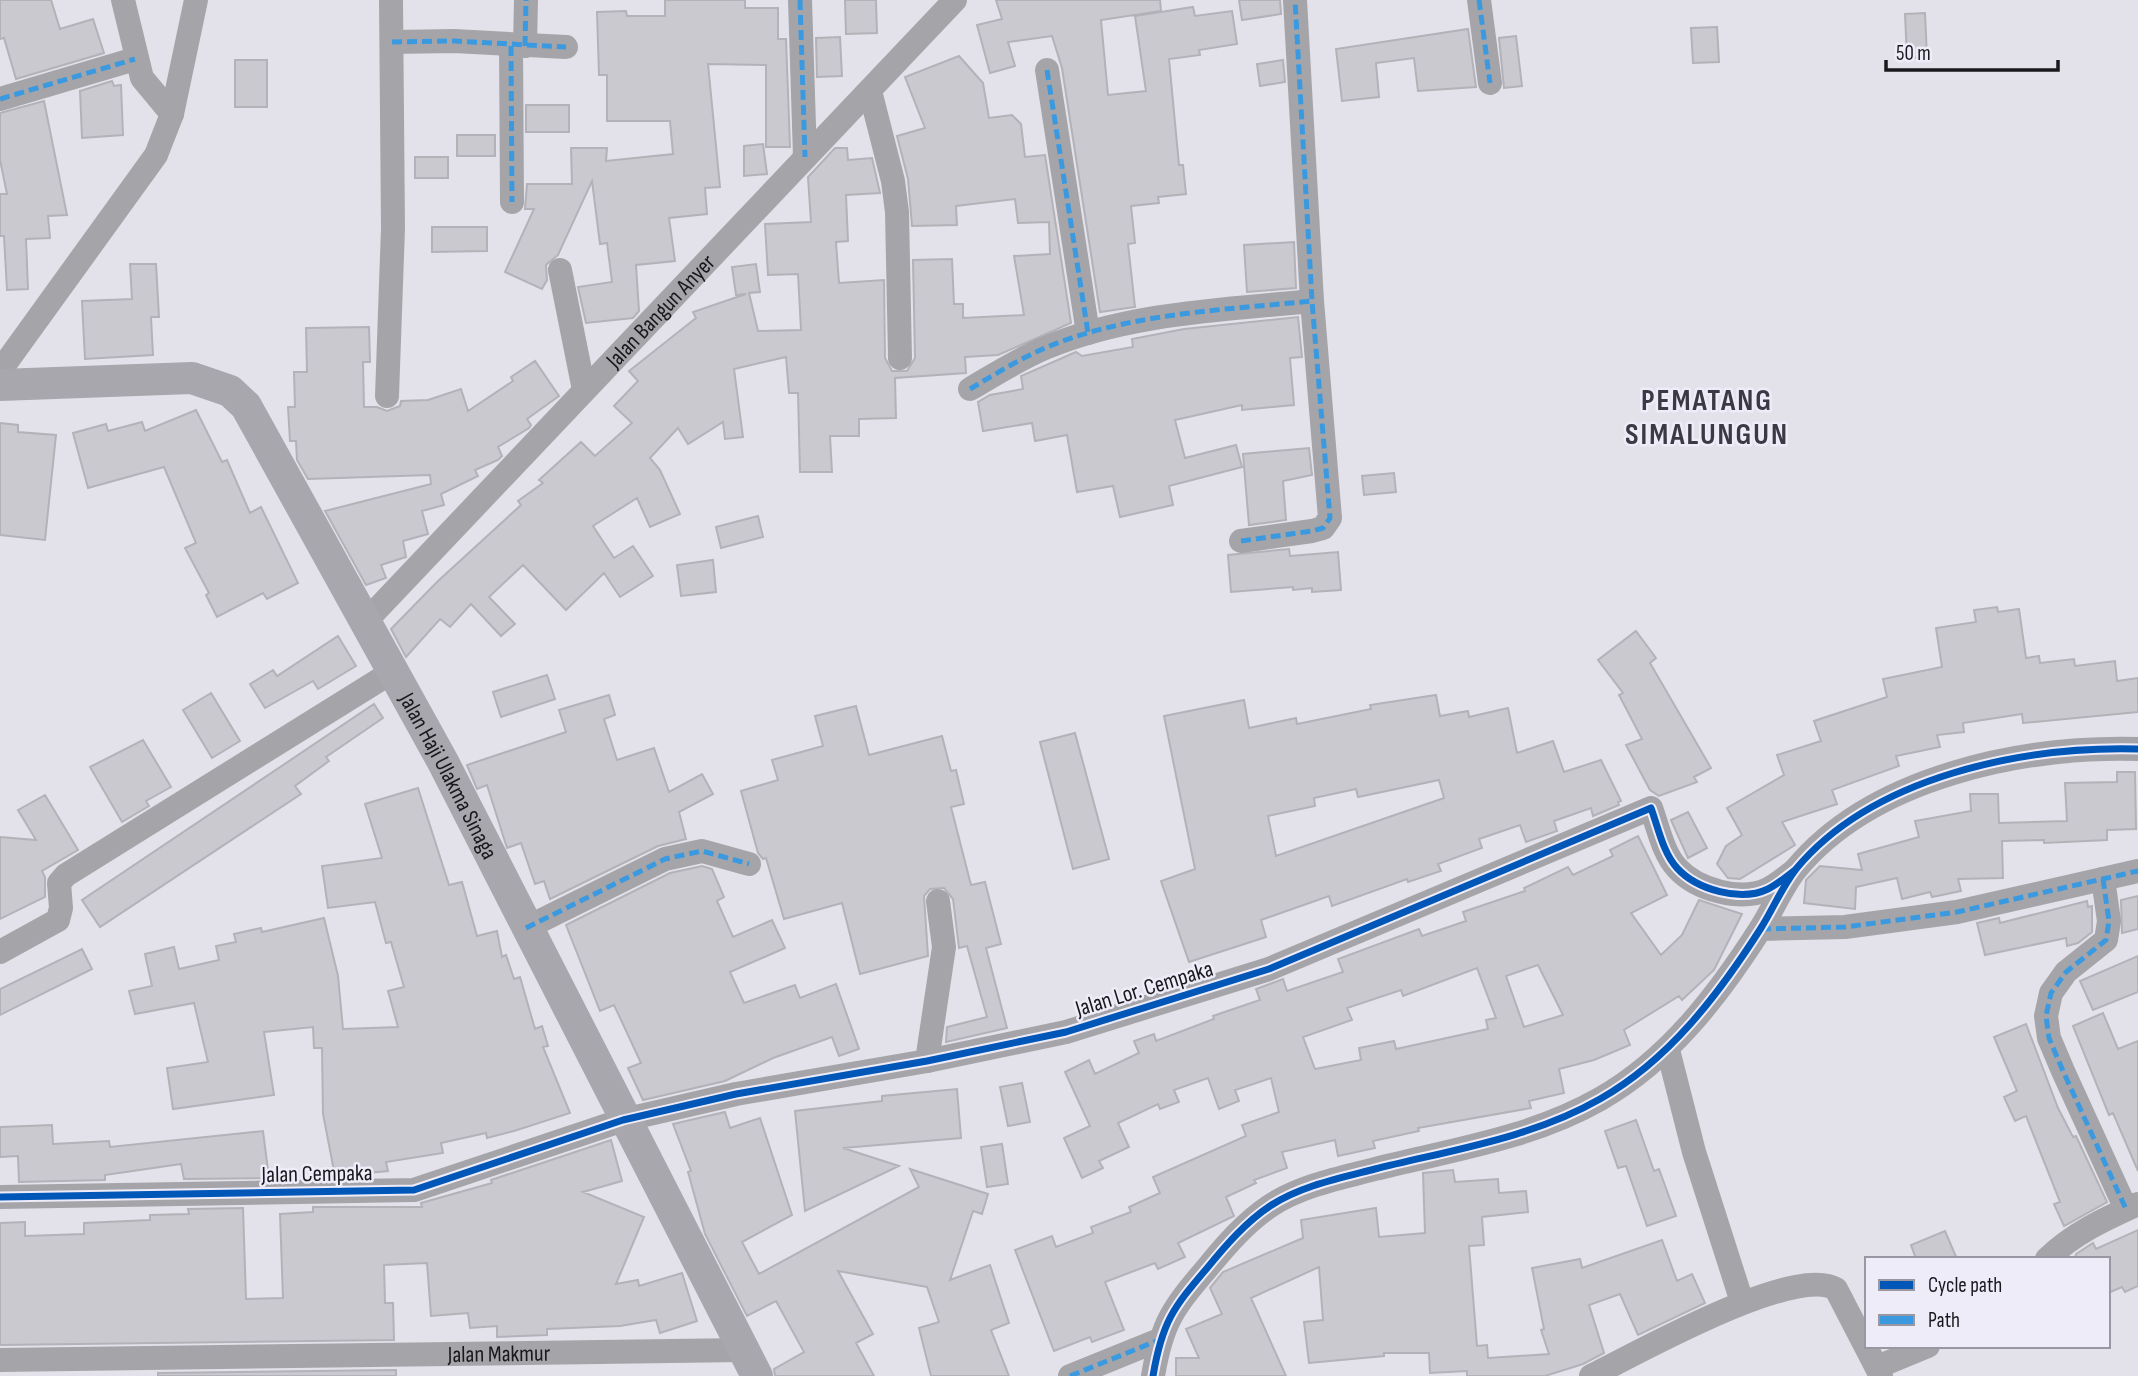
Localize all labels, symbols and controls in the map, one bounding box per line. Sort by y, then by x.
scale bar [1886,28,2058,72]
text: 50 m [1896,41,1931,66]
street label: Jalan Bangun Anyer [600,248,722,375]
district label: PEMATANG SIMALUNGUN [1625,383,1789,453]
street label: Jalan Haji Ulakma Sinaga [392,687,503,864]
street label: Jalan Lor. Cempaka [1071,955,1216,1023]
street label: Jalan Cempaka [260,1159,373,1189]
legend [1865,1257,2110,1348]
text: Cycle path [1928,1273,2002,1298]
text: Path [1928,1308,1960,1333]
street label: Jalan Makmur [446,1340,551,1369]

